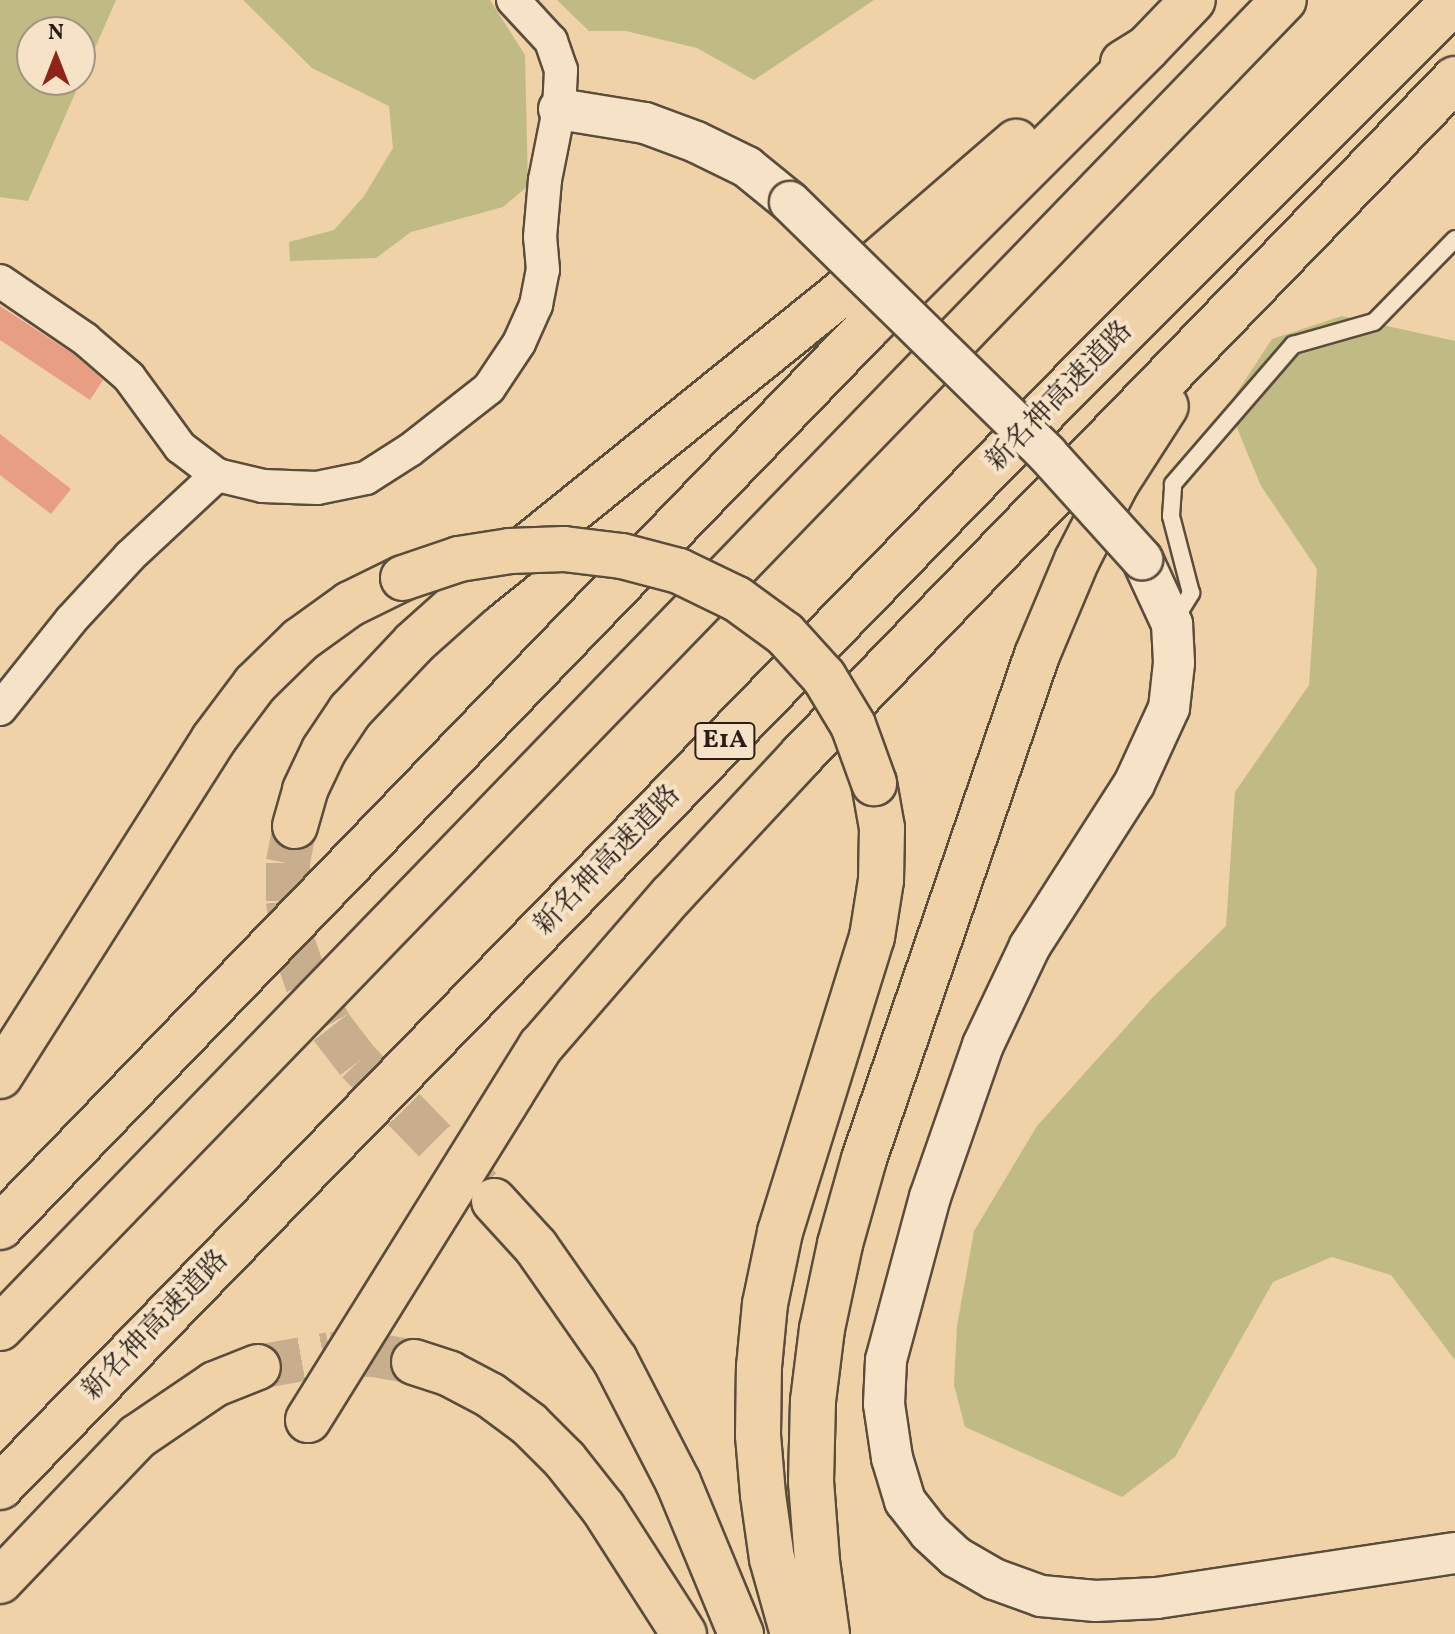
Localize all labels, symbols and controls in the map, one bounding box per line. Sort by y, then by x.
north arrow [16,16,96,96]
text: N [48,18,64,49]
street label: 新名神高速道路 [980,315,1140,479]
road number: E1A [693,719,757,763]
street label: 新名神高速道路 [528,779,688,943]
street label: 新名神高速道路 [76,1244,236,1408]

